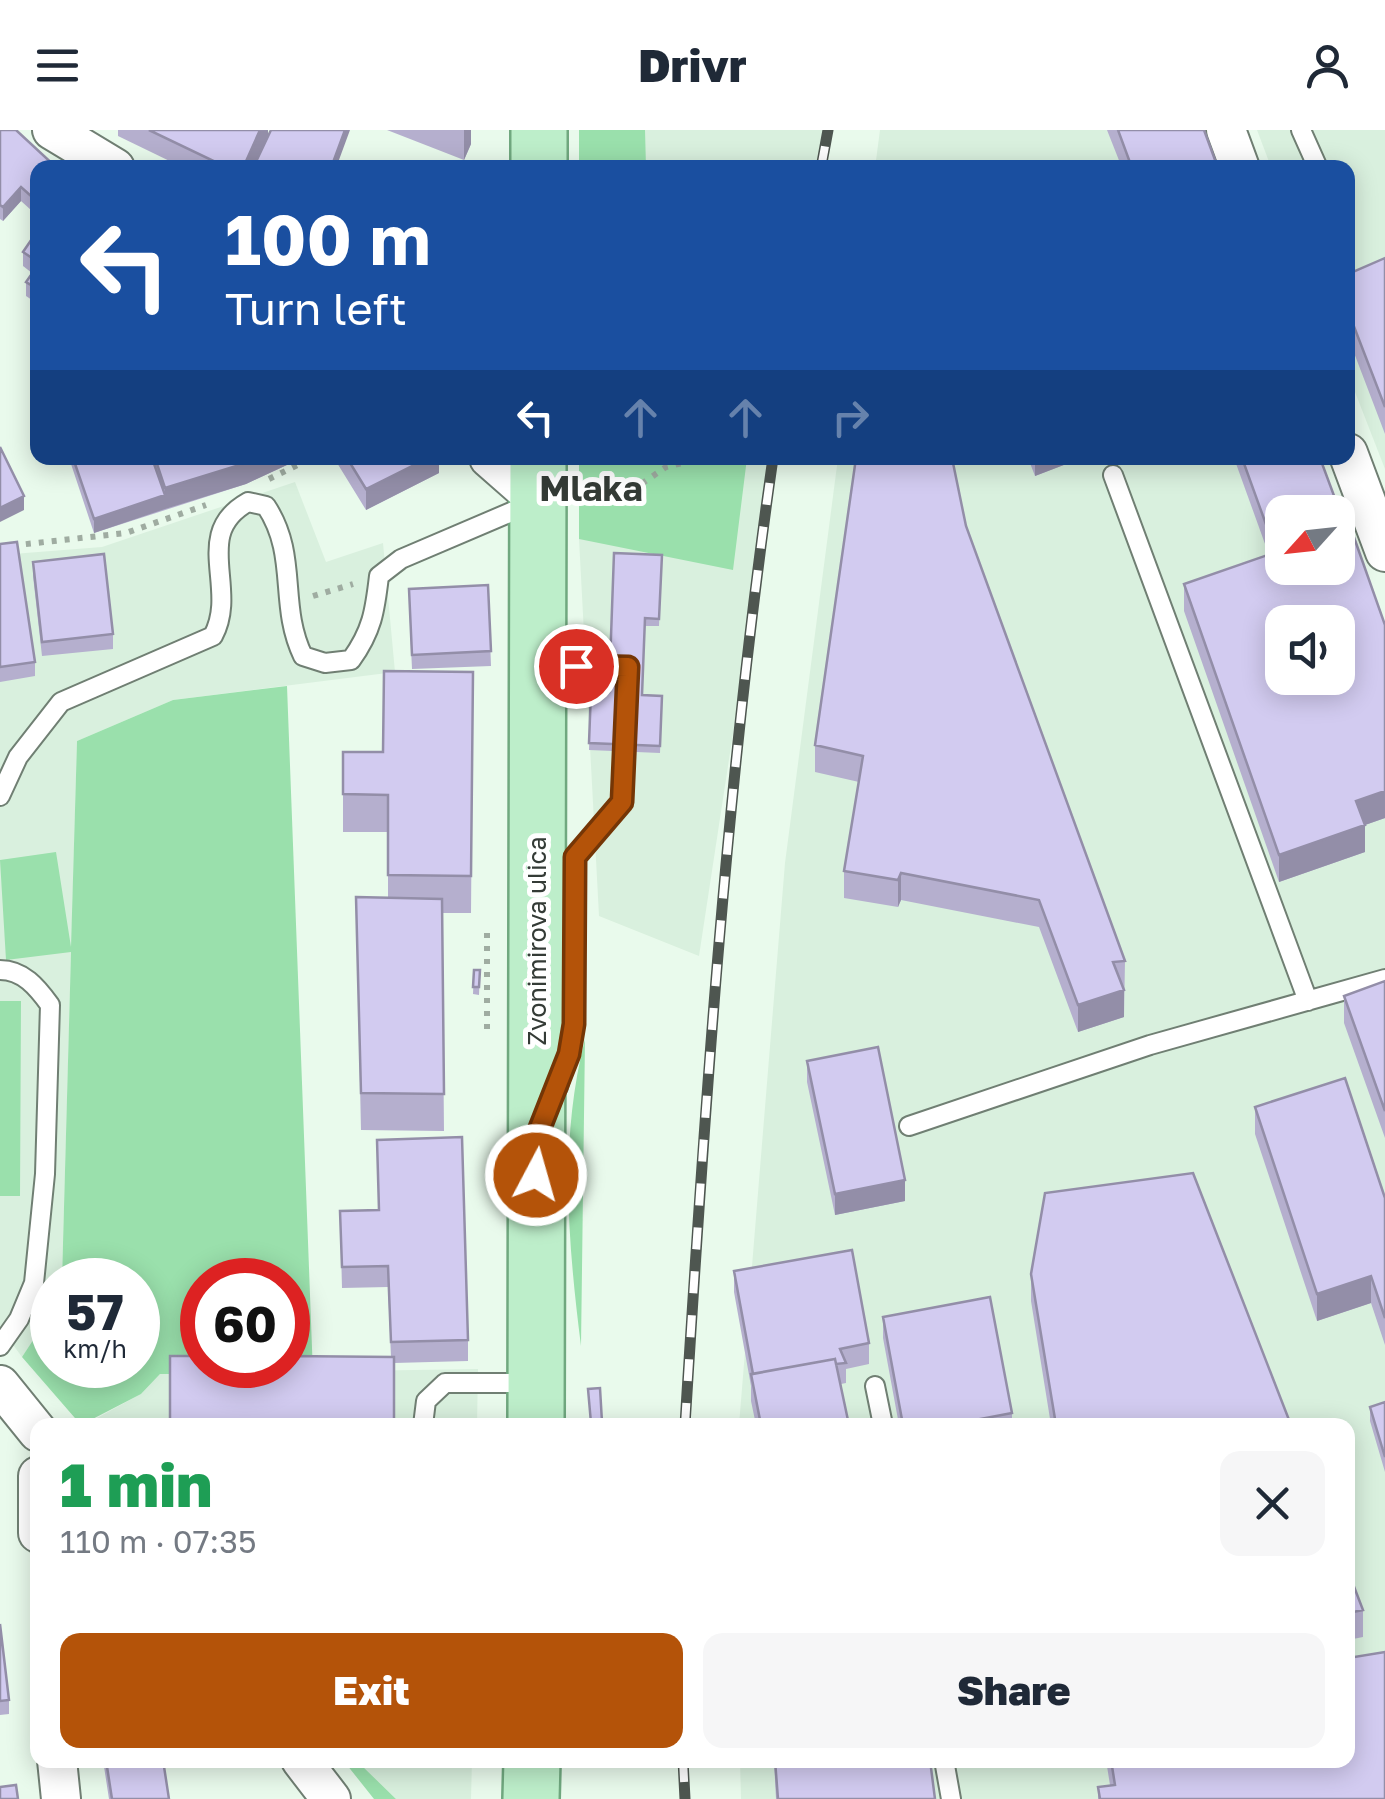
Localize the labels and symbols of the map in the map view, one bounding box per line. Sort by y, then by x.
district label: Mlaka [539,467,643,509]
north arrow [1265,495,1355,585]
pin [534,624,619,709]
street label: Zvonimirova ulica [521,836,552,1046]
position arrow [484,1123,588,1227]
speed limit sign: 60 [180,1258,310,1388]

